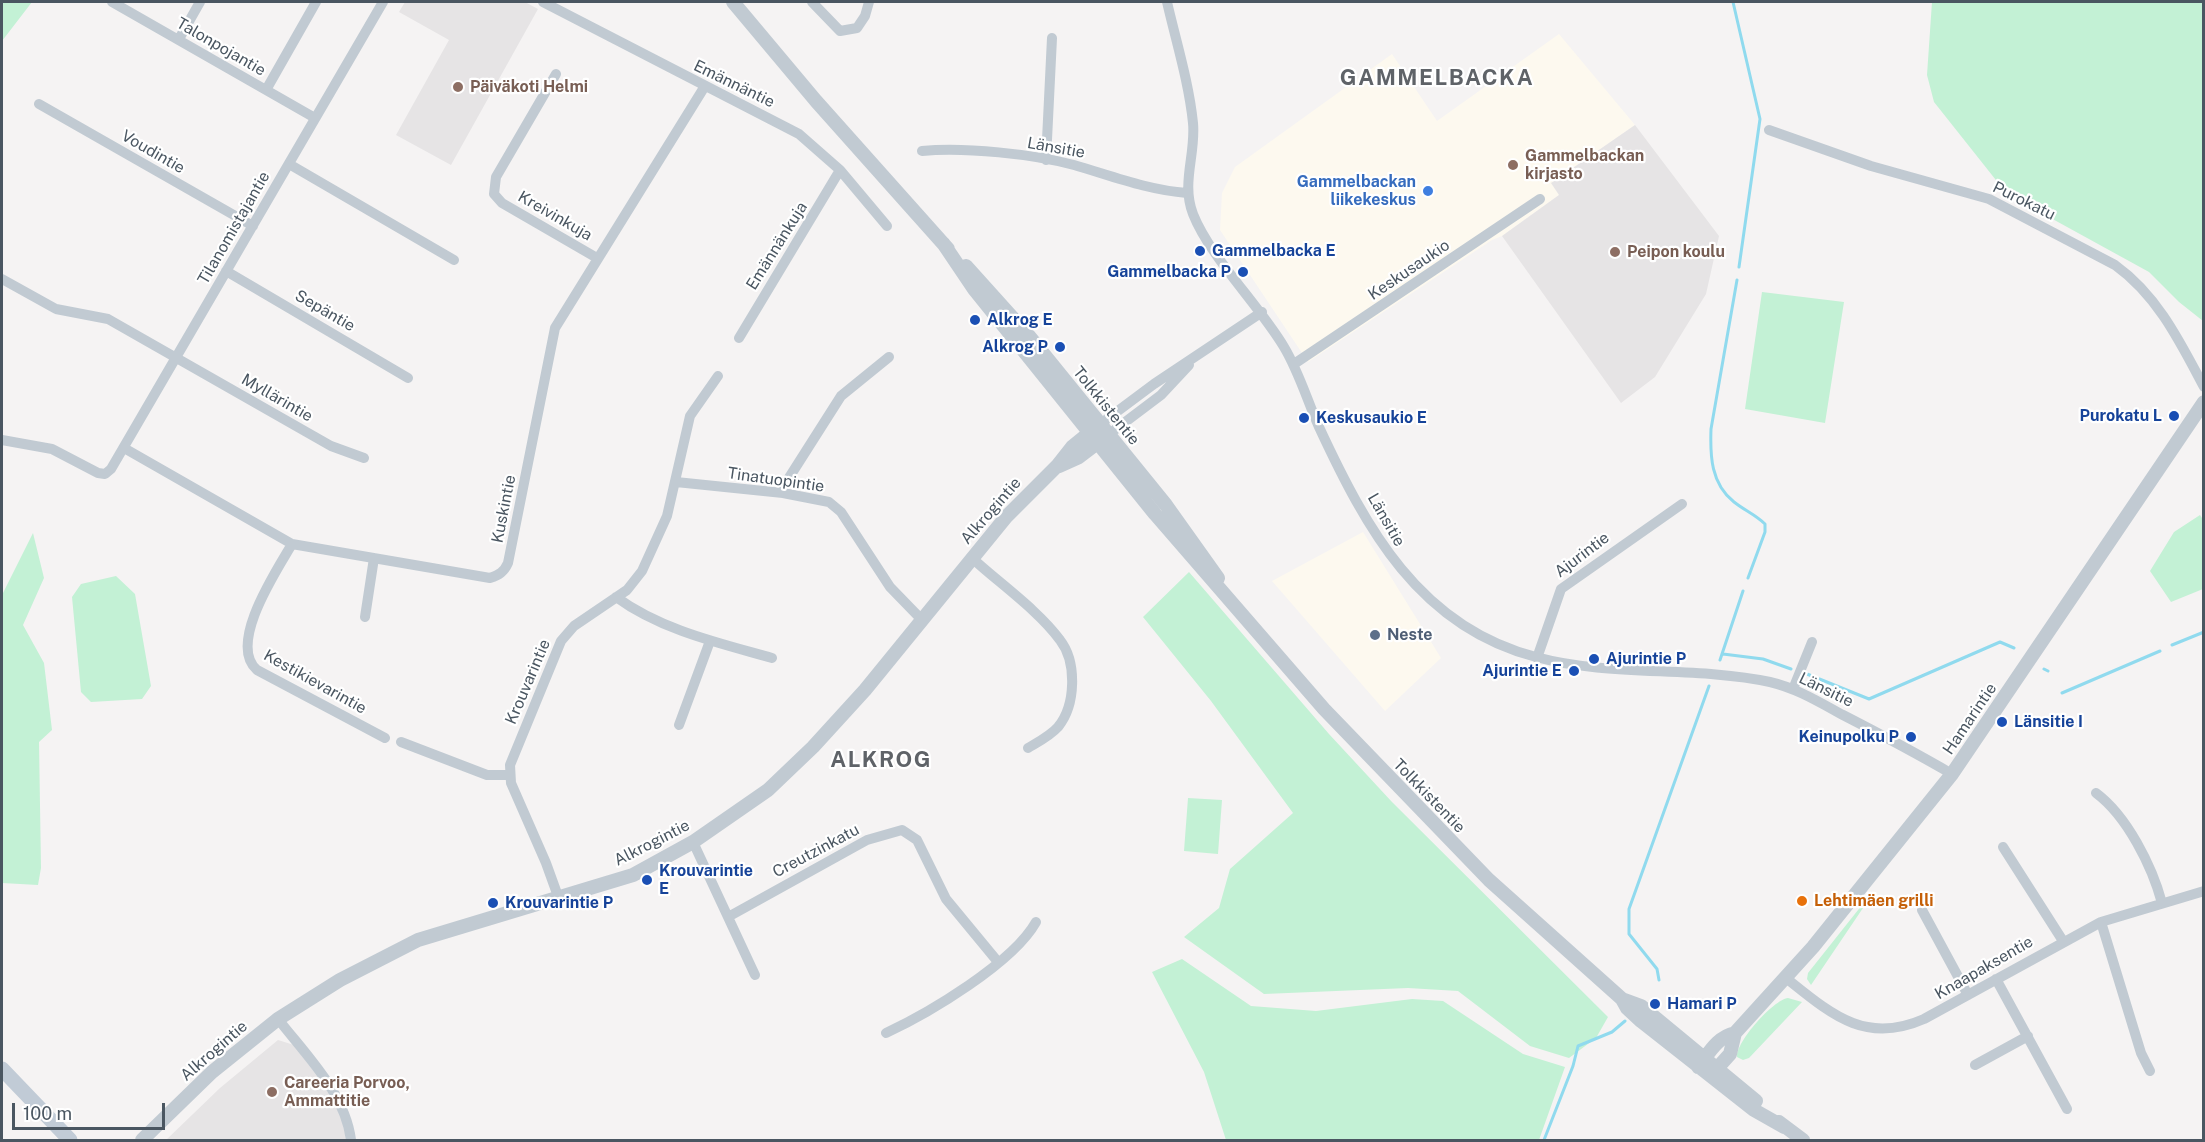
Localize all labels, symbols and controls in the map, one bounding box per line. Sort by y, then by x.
street label: Talonpojantie [173,14,269,80]
street label: Emännäntie [690,56,778,112]
district label: GAMMELBACKA [1340,65,1534,91]
place label: Päiväkoti Helmi [470,77,588,97]
marker: Päiväkoti Helmi [451,80,465,94]
street label: Voudintie [118,126,188,178]
street label: Länsitie [1026,133,1086,163]
place label: Gammelbackan kirjasto [1525,146,1644,184]
marker: Gammelbackan kirjasto [1506,158,1520,172]
street label: Tilanomistajantie [194,168,274,288]
place label: Gammelbackan liikekeskus [1297,172,1416,210]
street label: Purokatu [1990,178,2058,224]
marker: Gammelbackan liikekeskus [1421,184,1435,198]
street label: Kreivinkuja [514,187,596,245]
street label: Emännänkuja [742,198,812,294]
street label: Keskusaukio [1365,236,1453,304]
place label: Gammelbacka E [1212,241,1336,261]
place label: Peipon koulu [1627,242,1725,262]
marker: Gammelbacka E [1193,244,1207,258]
marker: Peipon koulu [1608,245,1622,259]
place label: Gammelbacka P [1107,262,1231,282]
marker: Gammelbacka P [1236,265,1250,279]
street label: Sepäntie [292,286,358,336]
place label: Alkrog E [987,310,1053,330]
marker: Alkrog E [968,313,982,327]
place label: Alkrog P [982,337,1048,357]
marker: Alkrog P [1053,340,1067,354]
street label: Tolkkistentie [1069,363,1143,449]
street label: Myllärintie [238,370,316,426]
place label: Purokatu L [2080,406,2162,426]
place label: Keskusaukio E [1316,408,1427,428]
marker: Purokatu L [2167,409,2181,423]
marker: Keskusaukio E [1297,411,1311,425]
street label: Tinatuopintie [726,464,826,496]
street label: Kuskintie [488,473,520,545]
street label: Alkrogintie [957,474,1025,548]
street label: Länsitie [1363,490,1409,550]
street label: Ajurintie [1551,528,1613,582]
place label: Neste [1387,625,1432,645]
marker: Neste [1368,628,1382,642]
street label: Krouvarintie [501,637,555,727]
street label: Kestikievarintie [260,646,370,718]
place label: Ajurintie P [1606,649,1686,669]
marker: Ajurintie P [1587,652,1601,666]
place label: Ajurintie E [1482,661,1562,681]
marker: Ajurintie E [1567,664,1581,678]
street label: Länsitie [1796,669,1856,711]
street label: Hamarintie [1939,680,2001,758]
place label: Länsitie I [2014,712,2083,732]
marker: Länsitie I [1995,715,2009,729]
place label: Keinupolku P [1799,727,1899,747]
marker: Keinupolku P [1904,730,1918,744]
district label: ALKROG [830,747,932,773]
street label: Tolkkistentie [1389,755,1469,837]
street label: Alkrogintie [611,816,693,870]
street label: Creutzinkatu [769,820,863,882]
place label: Krouvarintie E [659,861,753,899]
marker: Krouvarintie E [640,873,654,887]
place label: Lehtimäen grilli [1814,891,1934,911]
place label: Krouvarintie P [505,893,613,913]
marker: Lehtimäen grilli [1795,894,1809,908]
marker: Krouvarintie P [486,896,500,910]
street label: Knaapaksentie [1932,932,2036,1004]
place label: Hamari P [1667,994,1737,1014]
marker: Hamari P [1648,997,1662,1011]
street label: Alkrogintie [177,1017,251,1085]
place label: Careeria Porvoo, Ammattitie [284,1073,410,1111]
marker: Careeria Porvoo, Ammattitie [265,1085,279,1099]
scale bar [15,1091,168,1129]
text: 100 m [23,1103,72,1124]

